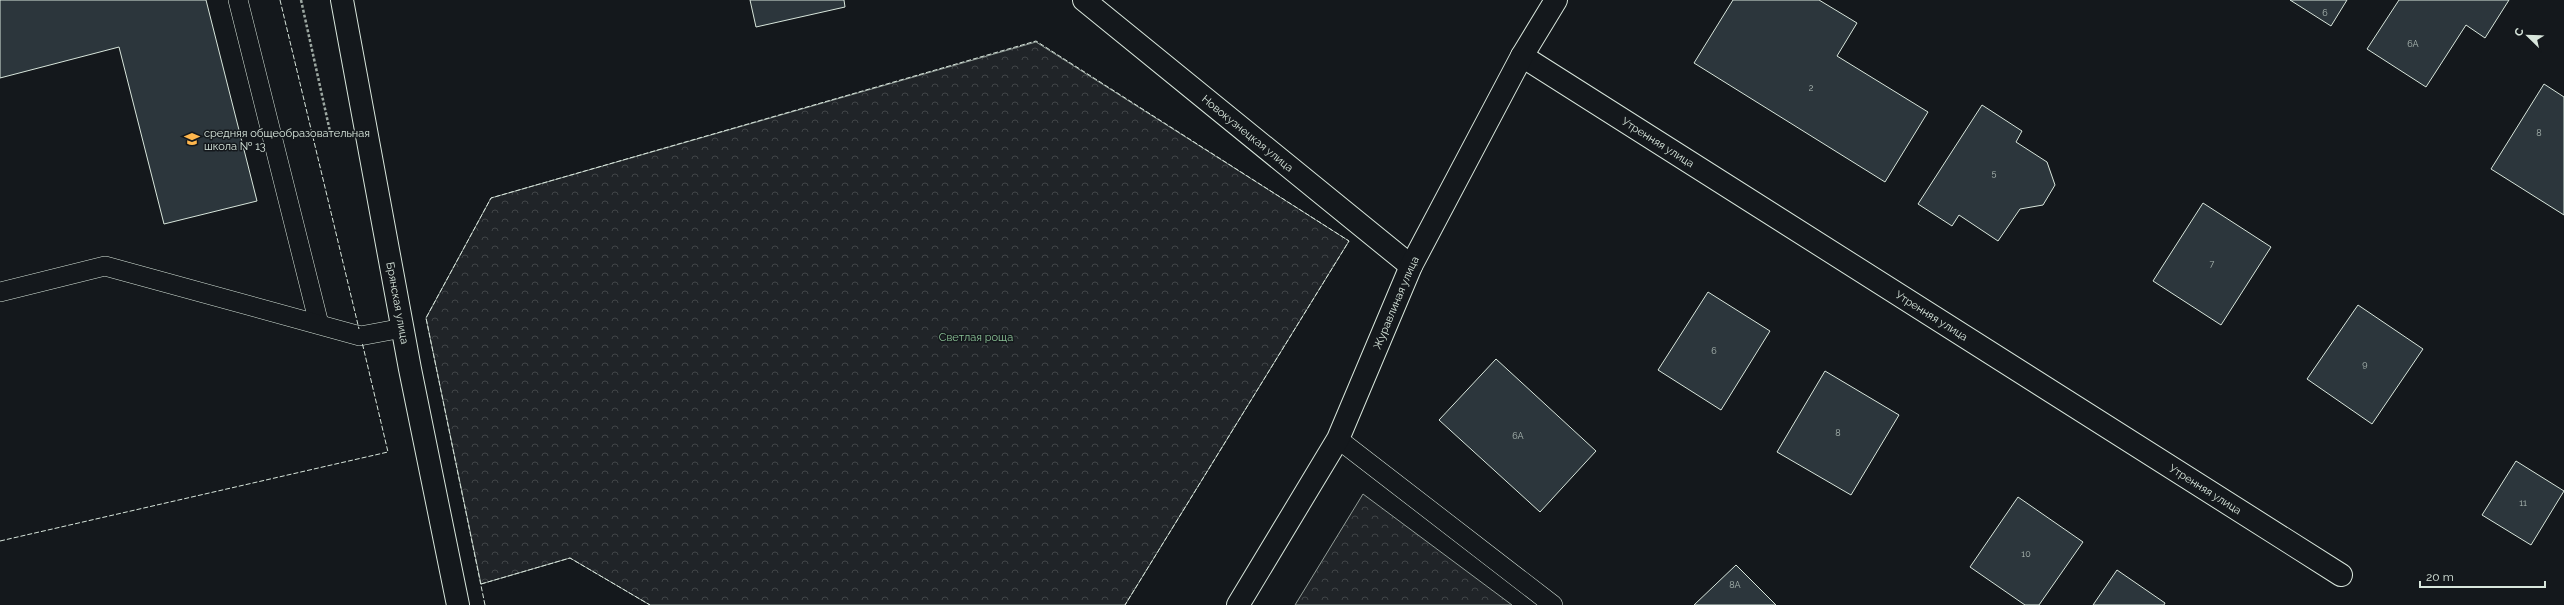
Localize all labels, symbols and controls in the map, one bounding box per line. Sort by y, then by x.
house number: 6 [2322,8,2328,18]
north arrow [2508,16,2548,56]
text: С [2512,26,2527,38]
house number: 6А [2407,39,2419,49]
house number: 2 [1809,83,1814,93]
street label: Новокузнецкая улица [1199,92,1296,174]
street label: Утренняя улица [1619,114,1697,170]
place label: средняя общеобразовательная школа № 13 [204,127,370,153]
house number: 8 [2536,128,2542,138]
school or university icon: средняя общеобразовательная школа № 13 [183,130,201,148]
house number: 5 [1992,168,1997,178]
street label: Журавлиная улица [1370,254,1422,351]
house number: 7 [2210,259,2215,269]
street label: Брянская улица [384,261,412,345]
street label: Утренняя улица [1893,288,1970,343]
park label: Светлая роща [939,331,1013,344]
house number: 6 [1711,346,1717,356]
house number: 9 [2362,359,2368,369]
house number: 8 [1835,428,1841,438]
house number: 6А [1512,431,1524,441]
street label: Утренняя улица [2167,461,2244,517]
house number: 11 [2519,498,2527,508]
house number: 10 [2021,549,2031,559]
scale bar [2420,563,2545,589]
text: 20 m [2426,570,2454,584]
house number: 8А [1729,580,1741,590]

